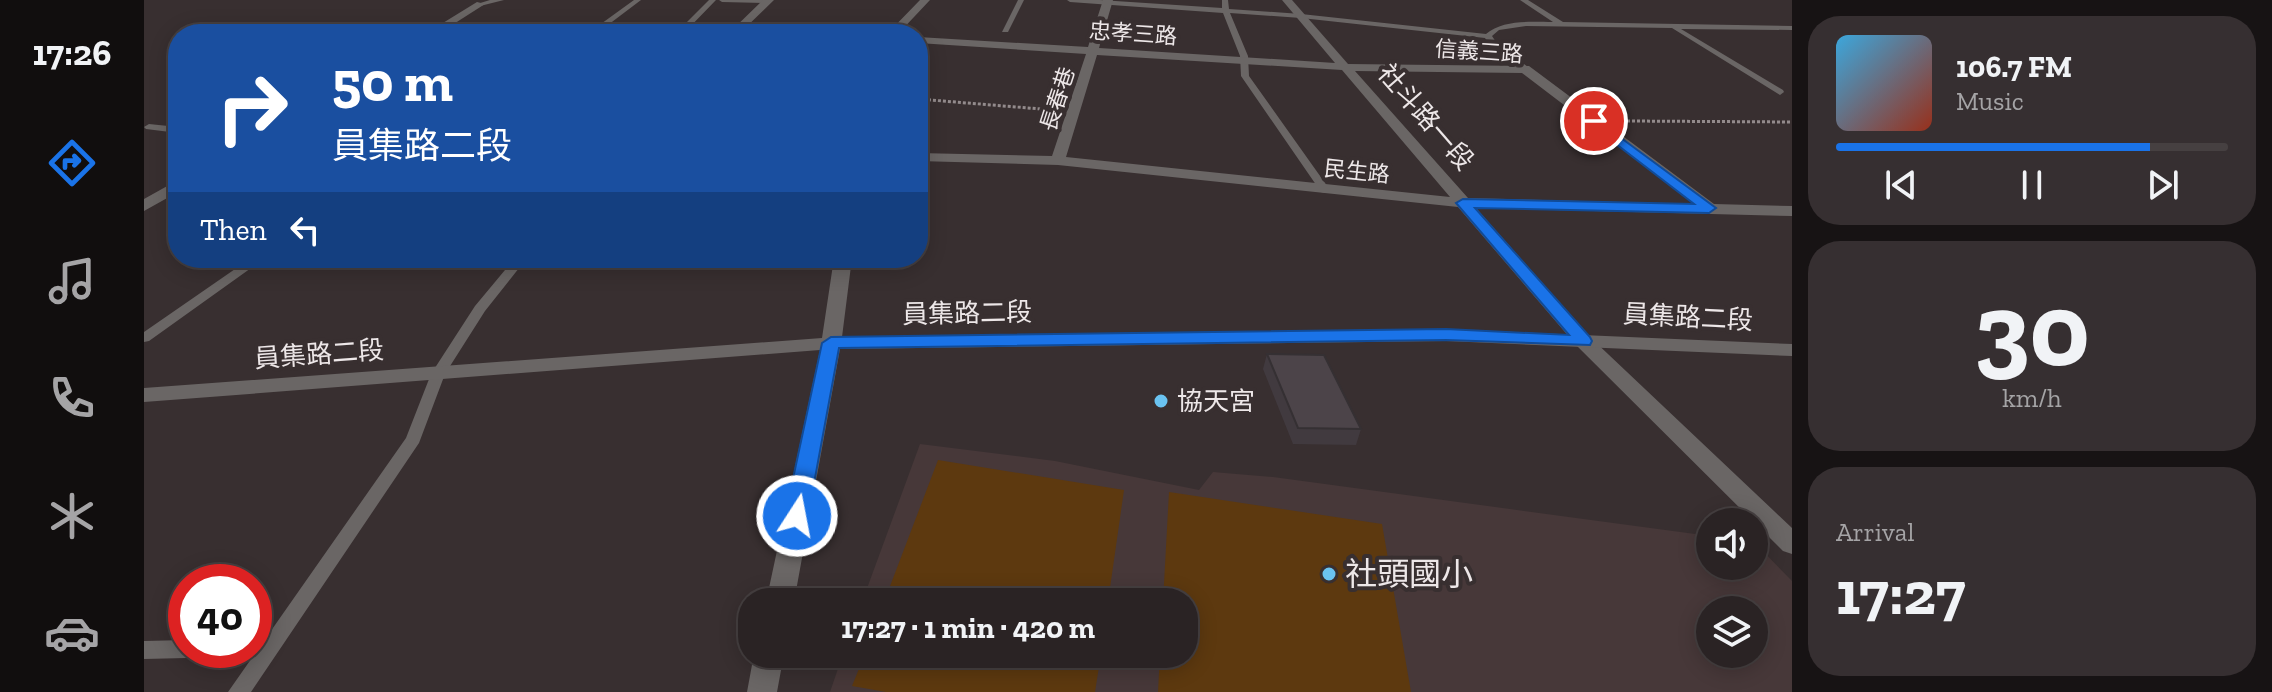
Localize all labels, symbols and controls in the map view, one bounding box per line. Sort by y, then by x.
street label: 忠孝三路 [1088,17,1178,50]
text: 17:26 [32,31,112,74]
street label: 信義三路 [1434,35,1524,68]
text: 50 m [332,48,453,115]
text: 106.7 FM [1956,49,2072,85]
icon: right [200,56,304,160]
street label: 社斗路一段 [1371,57,1481,177]
street label: 長春巷 [1034,64,1081,135]
text: Music [1956,85,2024,117]
pin [1560,87,1628,155]
icon: arrive [1572,99,1616,143]
text: 員集路二段 [332,124,512,167]
icon: directions [44,135,100,191]
street label: 民生路 [1323,155,1391,188]
icon: previous [1879,163,1923,207]
icon: pause [2010,163,2054,207]
icon: next [2141,163,2185,207]
icon: left [283,208,327,252]
text: Then [200,212,267,248]
icon: music [44,253,100,309]
text: 30 [1974,267,2090,392]
street label: 員集路二段 [902,296,1032,330]
street label: 員集路二段 [1622,298,1754,336]
street label: 員集路二段 [253,334,385,374]
icon: phone [44,370,100,426]
text: km/h [2002,382,2062,414]
place label: 協天宮 [1177,385,1255,417]
marker: 協天宮 [1152,392,1170,410]
position arrow [755,474,839,558]
icon: climate [44,488,100,544]
map controls [1696,508,1768,668]
button: sound [1696,508,1768,580]
text: Arrival [1836,516,1914,548]
place label: 社頭國小 [1345,555,1473,593]
text: 17:27 [1836,557,1966,629]
speed limit sign: 40 [168,564,272,668]
marker: 社頭國小 [1320,565,1338,583]
button: layers [1696,596,1768,668]
icon: car [44,605,100,661]
text: 17:27 · 1 min · 420 m [841,610,1095,646]

